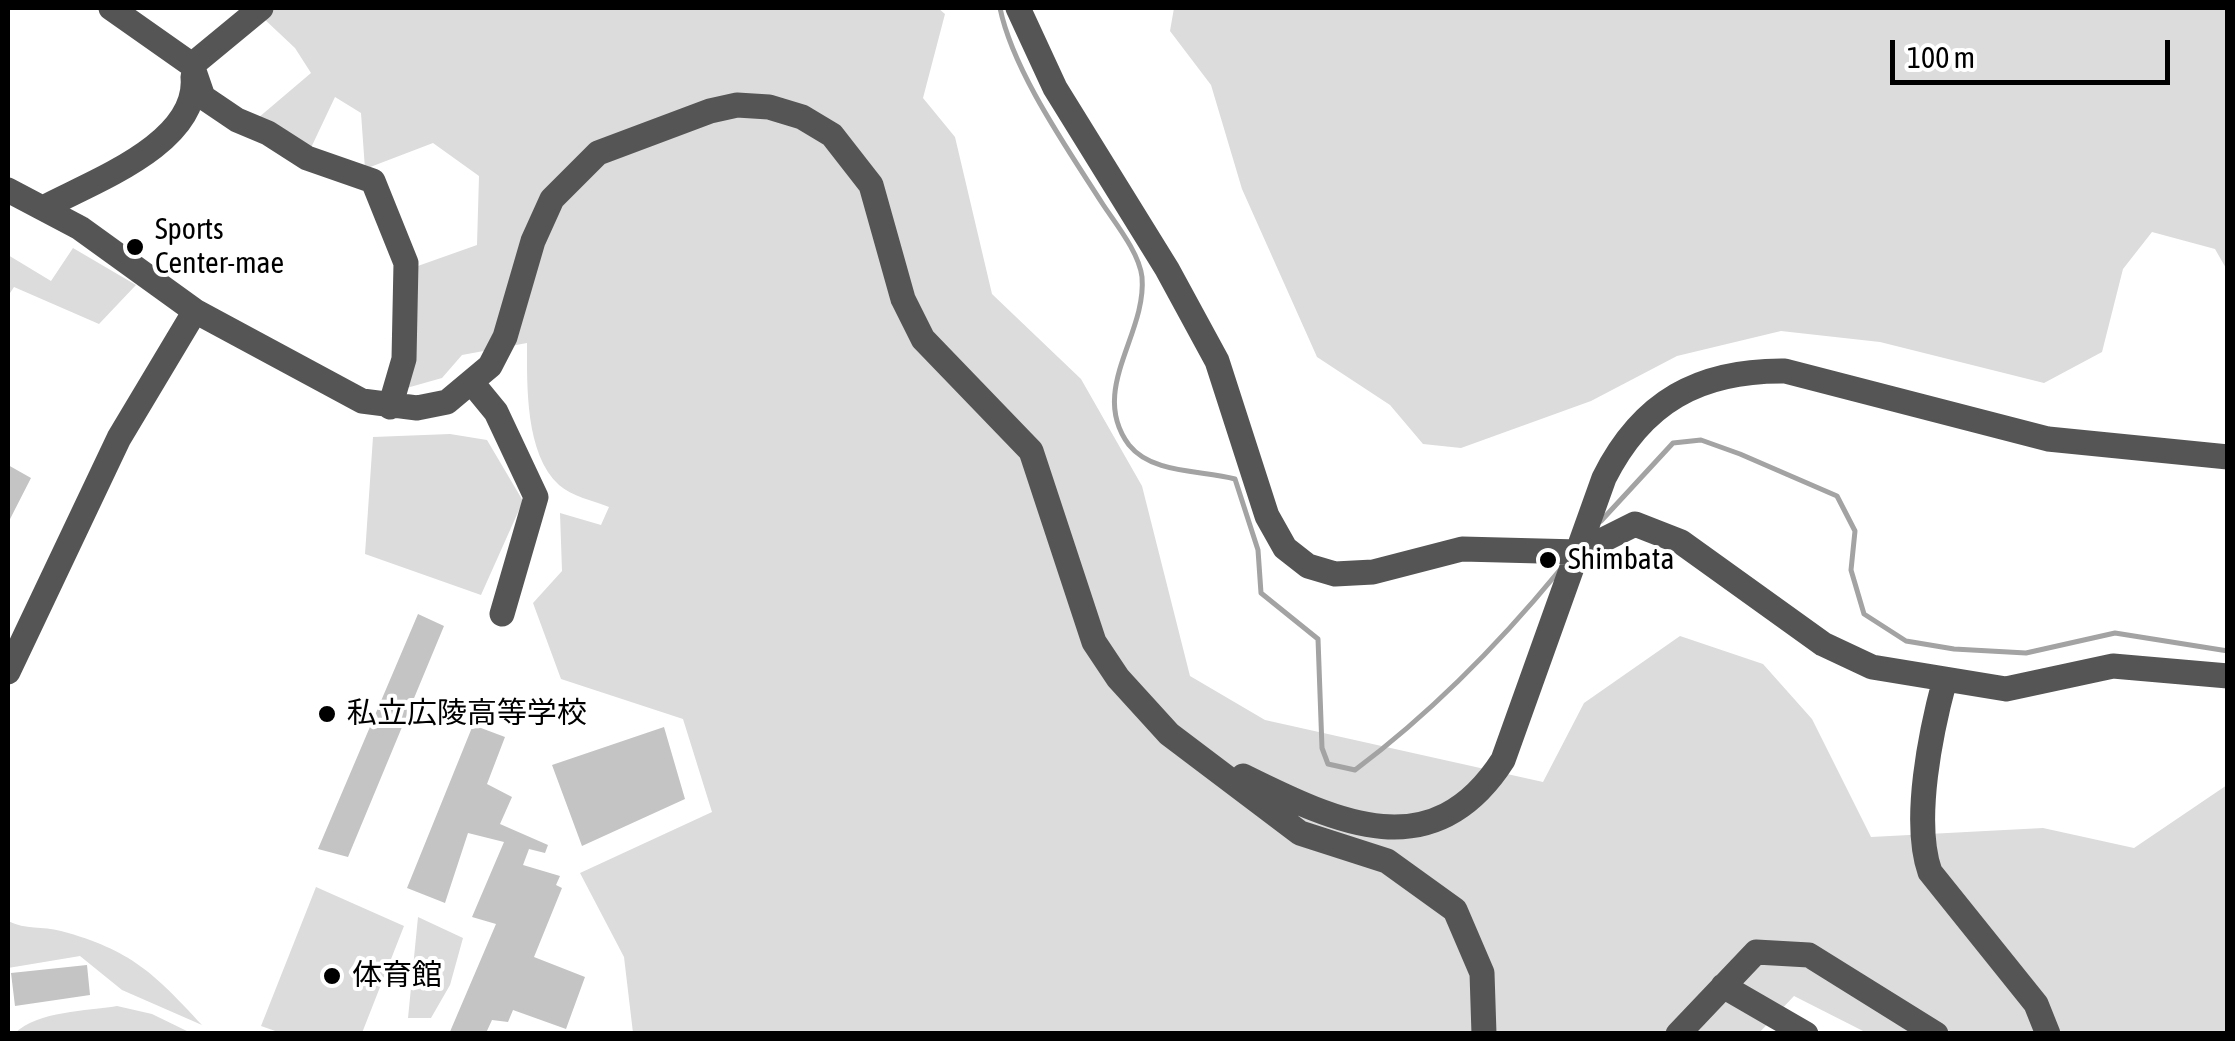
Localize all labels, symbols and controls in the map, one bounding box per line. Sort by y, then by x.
scale bar [1895,20,2175,82]
text: 100 m [1907,40,1975,74]
place label: Sports Center-mae [155,212,284,282]
marker: Sports Center-mae [124,236,146,258]
place label: Shimbata [1568,542,1674,578]
marker: Shimbata [1537,549,1559,571]
place label: 私立広陵高等学校 [347,696,587,732]
marker: 私立広陵高等学校 [316,703,338,725]
place label: 体育館 [352,958,442,994]
marker: 体育館 [321,965,343,987]

